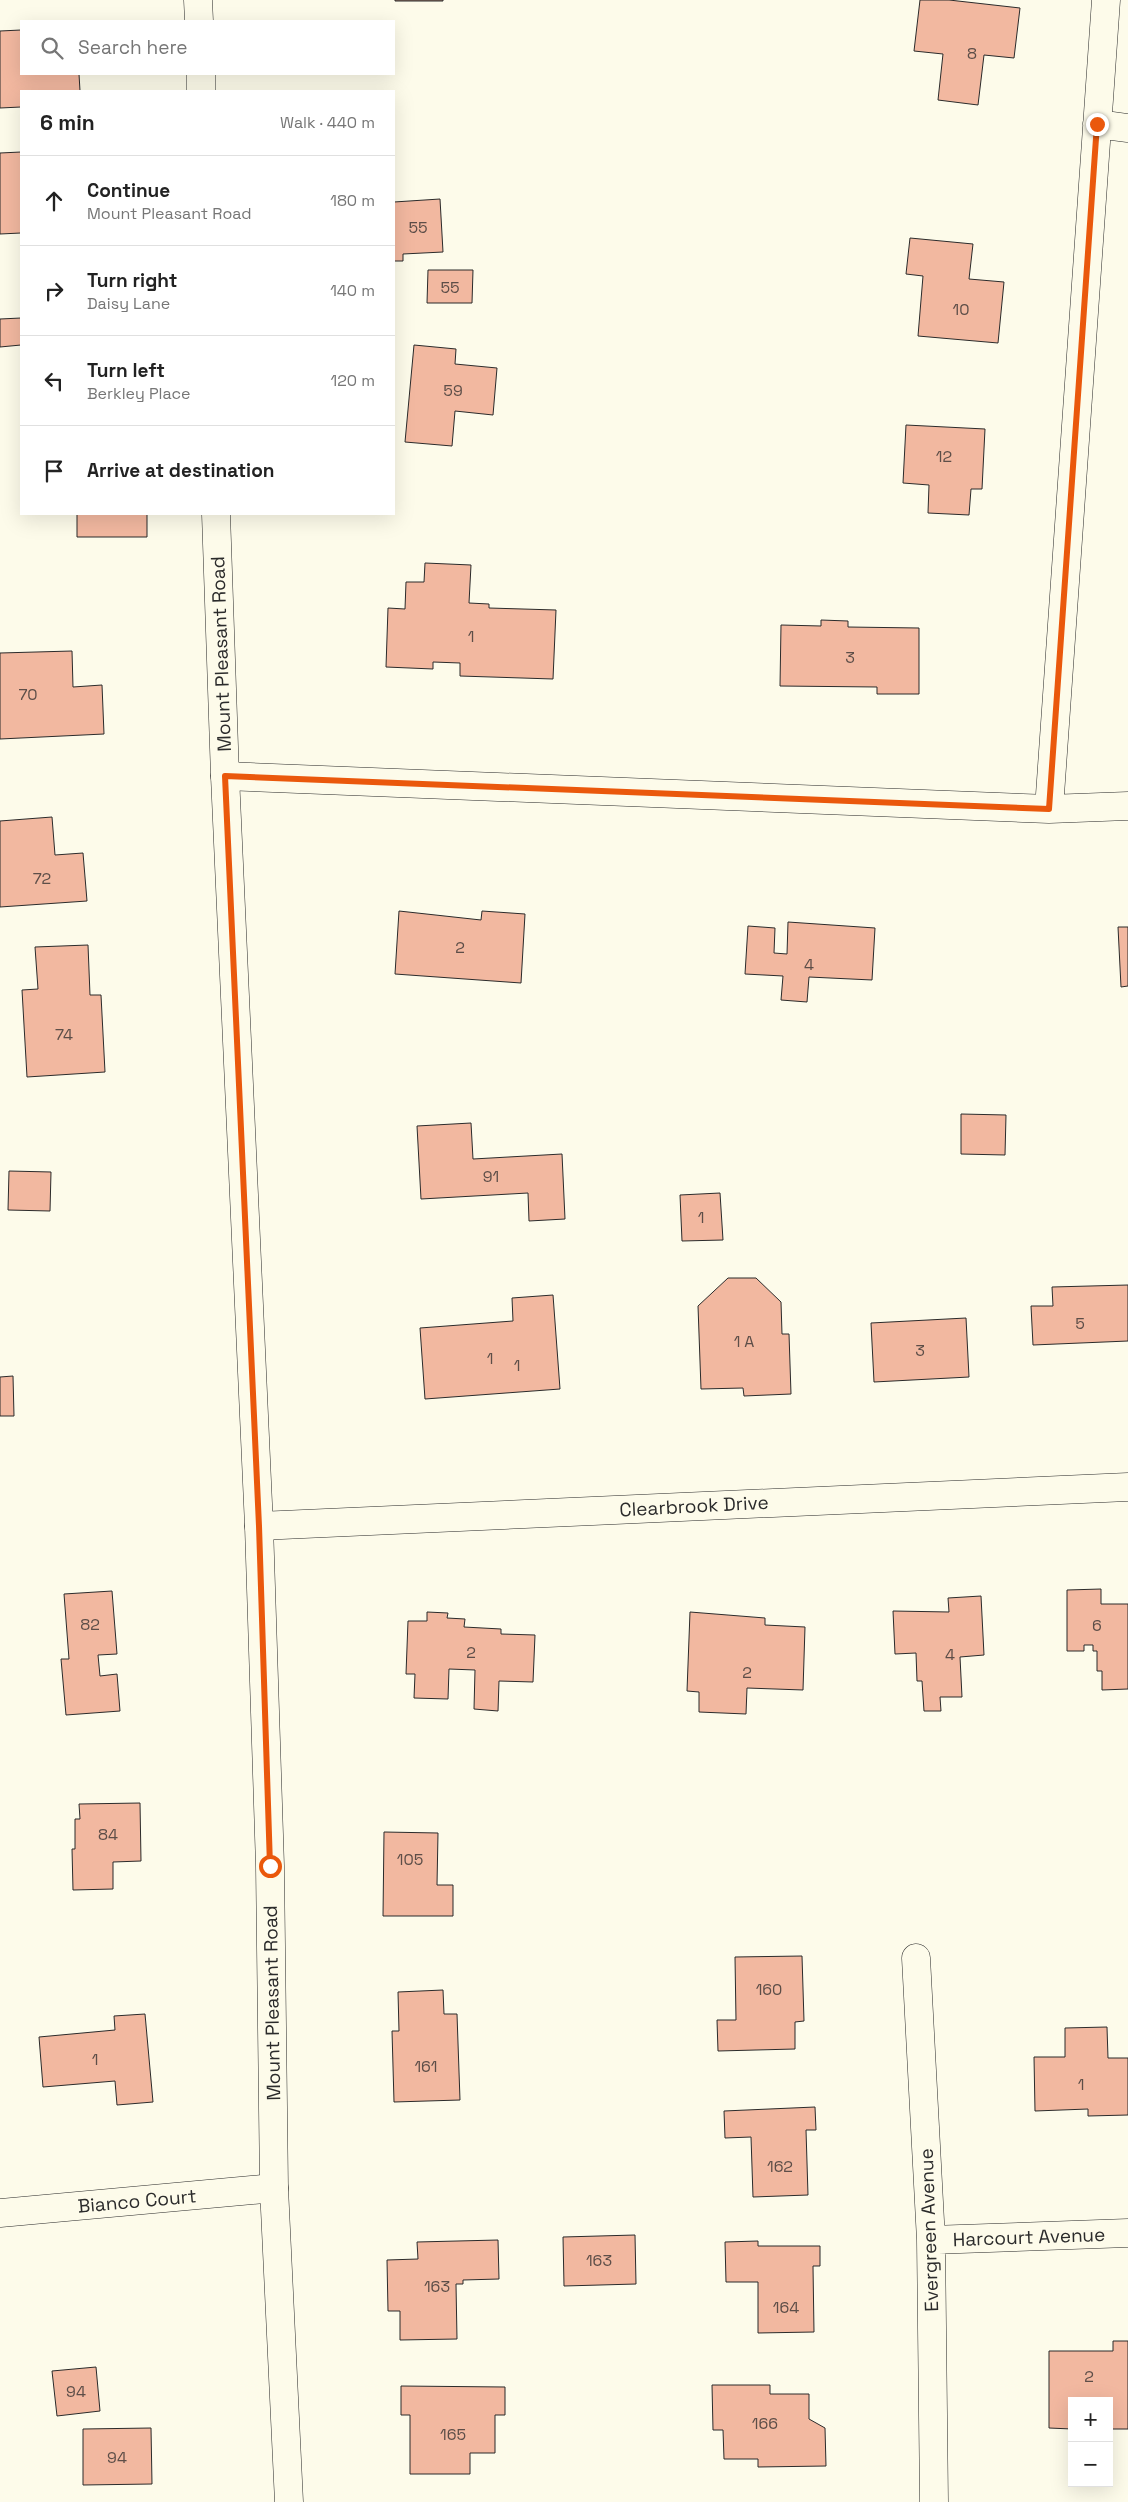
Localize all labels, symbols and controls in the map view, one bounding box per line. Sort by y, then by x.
search box [20,20,395,75]
icon: search [38,34,66,62]
text: Search here [78,35,188,60]
house number: 8 [967,43,977,64]
text: 6 min [40,109,95,136]
text: Walk · 440 m [280,112,375,133]
route end [1086,113,1109,136]
text: Continue [87,178,170,203]
icon: ahead [40,187,68,215]
text: 180 m [330,190,375,211]
text: Mount Pleasant Road [87,203,252,224]
house number: 55 [408,217,428,238]
text: Turn right [87,268,177,293]
icon: right [40,277,68,305]
house number: 55 [440,277,460,298]
text: 140 m [330,280,375,301]
text: Daisy Lane [87,293,170,314]
house number: 10 [953,299,969,320]
text: Turn left [87,358,165,383]
icon: left [40,367,68,395]
text: 120 m [331,370,375,391]
house number: 59 [443,380,463,401]
text: Berkley Place [87,383,191,404]
house number: 12 [936,446,952,467]
icon: arrive [40,457,68,485]
text: Arrive at destination [87,458,275,483]
street label: Mount Pleasant Road [205,556,237,752]
house number: 1 [468,626,474,647]
house number: 3 [845,647,855,668]
house number: 70 [18,684,38,705]
house number: 72 [33,868,51,889]
house number: 2 [455,937,465,958]
house number: 4 [804,954,814,975]
house number: 74 [55,1024,73,1045]
house number: 91 [483,1166,499,1187]
house number: 1 [698,1207,704,1228]
house number: 5 [1075,1313,1085,1334]
house number: 1 A [734,1331,754,1352]
house number: 3 [915,1340,925,1361]
house number: 1 [487,1348,493,1369]
house number: 1 [514,1355,520,1376]
street label: Clearbrook Drive [619,1490,769,1522]
house number: 82 [80,1614,100,1635]
house number: 6 [1092,1615,1102,1636]
house number: 2 [466,1642,476,1663]
house number: 4 [945,1644,955,1665]
house number: 2 [742,1662,752,1683]
house number: 84 [98,1824,118,1845]
house number: 105 [397,1849,423,1870]
route start [259,1855,282,1878]
street label: Mount Pleasant Road [258,1905,286,2101]
house number: 160 [756,1979,782,2000]
house number: 1 [92,2049,98,2070]
house number: 161 [414,2056,438,2077]
house number: 1 [1078,2074,1084,2095]
street label: Evergreen Avenue [914,2148,944,2312]
house number: 162 [767,2156,793,2177]
street label: Bianco Court [77,2183,197,2219]
street label: Harcourt Avenue [952,2222,1106,2252]
house number: 163 [586,2250,612,2271]
house number: 163 [424,2276,450,2297]
house number: 164 [773,2297,799,2318]
house number: 2 [1084,2366,1094,2387]
house number: 94 [66,2381,86,2402]
map controls [1068,2397,1113,2487]
button: + [1068,2397,1113,2442]
house number: 166 [752,2413,778,2434]
house number: 165 [440,2424,466,2445]
button: − [1068,2442,1113,2487]
house number: 94 [107,2447,127,2468]

